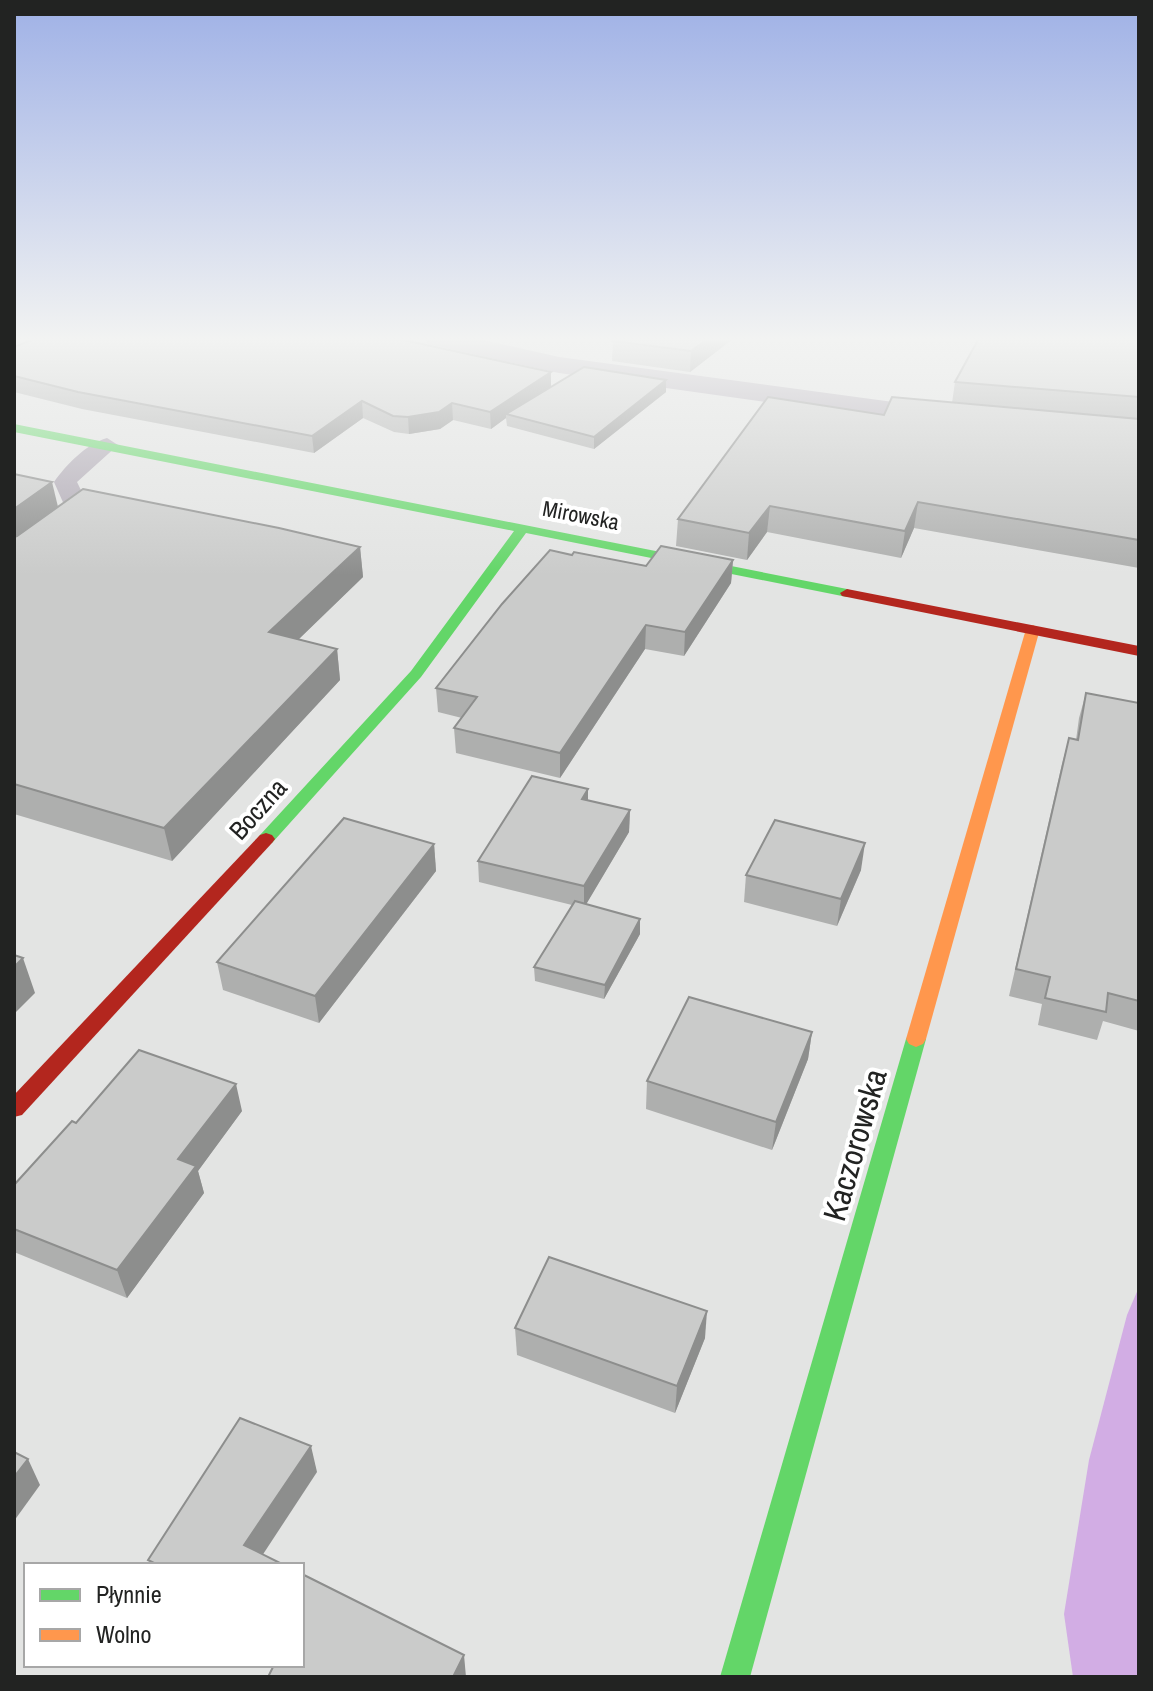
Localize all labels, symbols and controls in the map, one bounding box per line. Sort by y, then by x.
street label: Mirowska [540,493,622,537]
street label: Boczna [221,770,295,847]
street label: Kaczorowska [812,1064,897,1226]
legend [24,1563,304,1667]
text: Płynnie [96,1578,162,1610]
text: Wolno [96,1618,151,1650]

